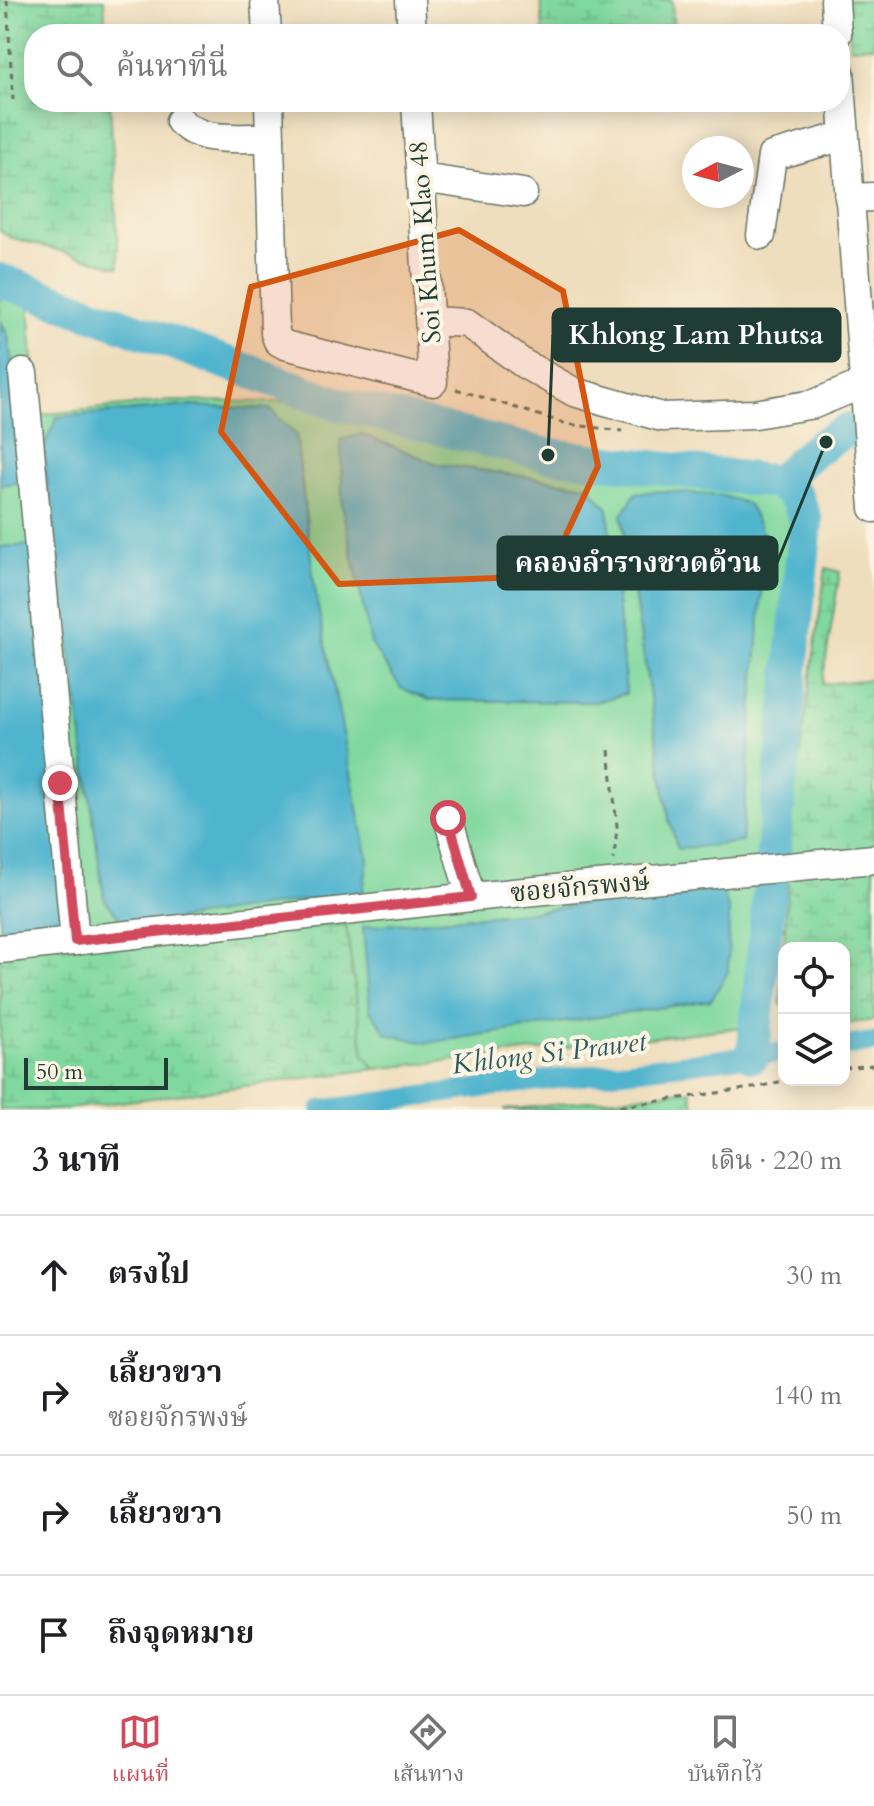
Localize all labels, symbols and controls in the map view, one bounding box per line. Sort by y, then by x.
search box [24,24,850,112]
icon: search [52,46,96,90]
text: ค้นหาที่นี่ [116,46,228,87]
north arrow [682,136,754,208]
street label: Soi Khum Klao 48 [400,139,450,345]
callout: Khlong Lam Phutsa [553,309,840,361]
text: Khlong Lam Phutsa [568,316,824,354]
callout: คลองลำรางชวดด้วน [498,537,777,589]
text: คลองลำรางชวดด้วน [515,544,761,582]
route end [42,765,78,801]
route start [430,800,466,836]
street label: ซอยจักรพงษ์ [509,863,651,911]
map controls [778,942,850,1086]
button: locate [778,942,850,1014]
button: layers [778,1014,850,1086]
water label: Khlong Si Prawet [450,1022,649,1084]
scale bar [24,1054,168,1090]
text: 50 m [36,1057,83,1087]
text: 3 นาที [32,1137,121,1183]
text: เดิน · 220 m [710,1143,842,1178]
icon: ahead [32,1253,76,1297]
text: ตรงไป [108,1253,190,1294]
text: 30 m [786,1258,842,1293]
text: เลี้ยวขวา [108,1352,222,1393]
icon: right [32,1373,76,1417]
text: 140 m [773,1378,842,1413]
text: ซอยจักรพงษ์ [108,1400,248,1435]
icon: right [32,1493,76,1537]
text: เลี้ยวขวา [108,1493,222,1534]
text: 50 m [786,1498,842,1533]
icon: arrive [32,1613,76,1657]
text: ถึงจุดหมาย [108,1613,254,1654]
tab: แผนที่ [112,1710,169,1793]
tab: เส้นทาง [392,1710,464,1793]
tab: บันทึกไว้ [687,1710,762,1793]

